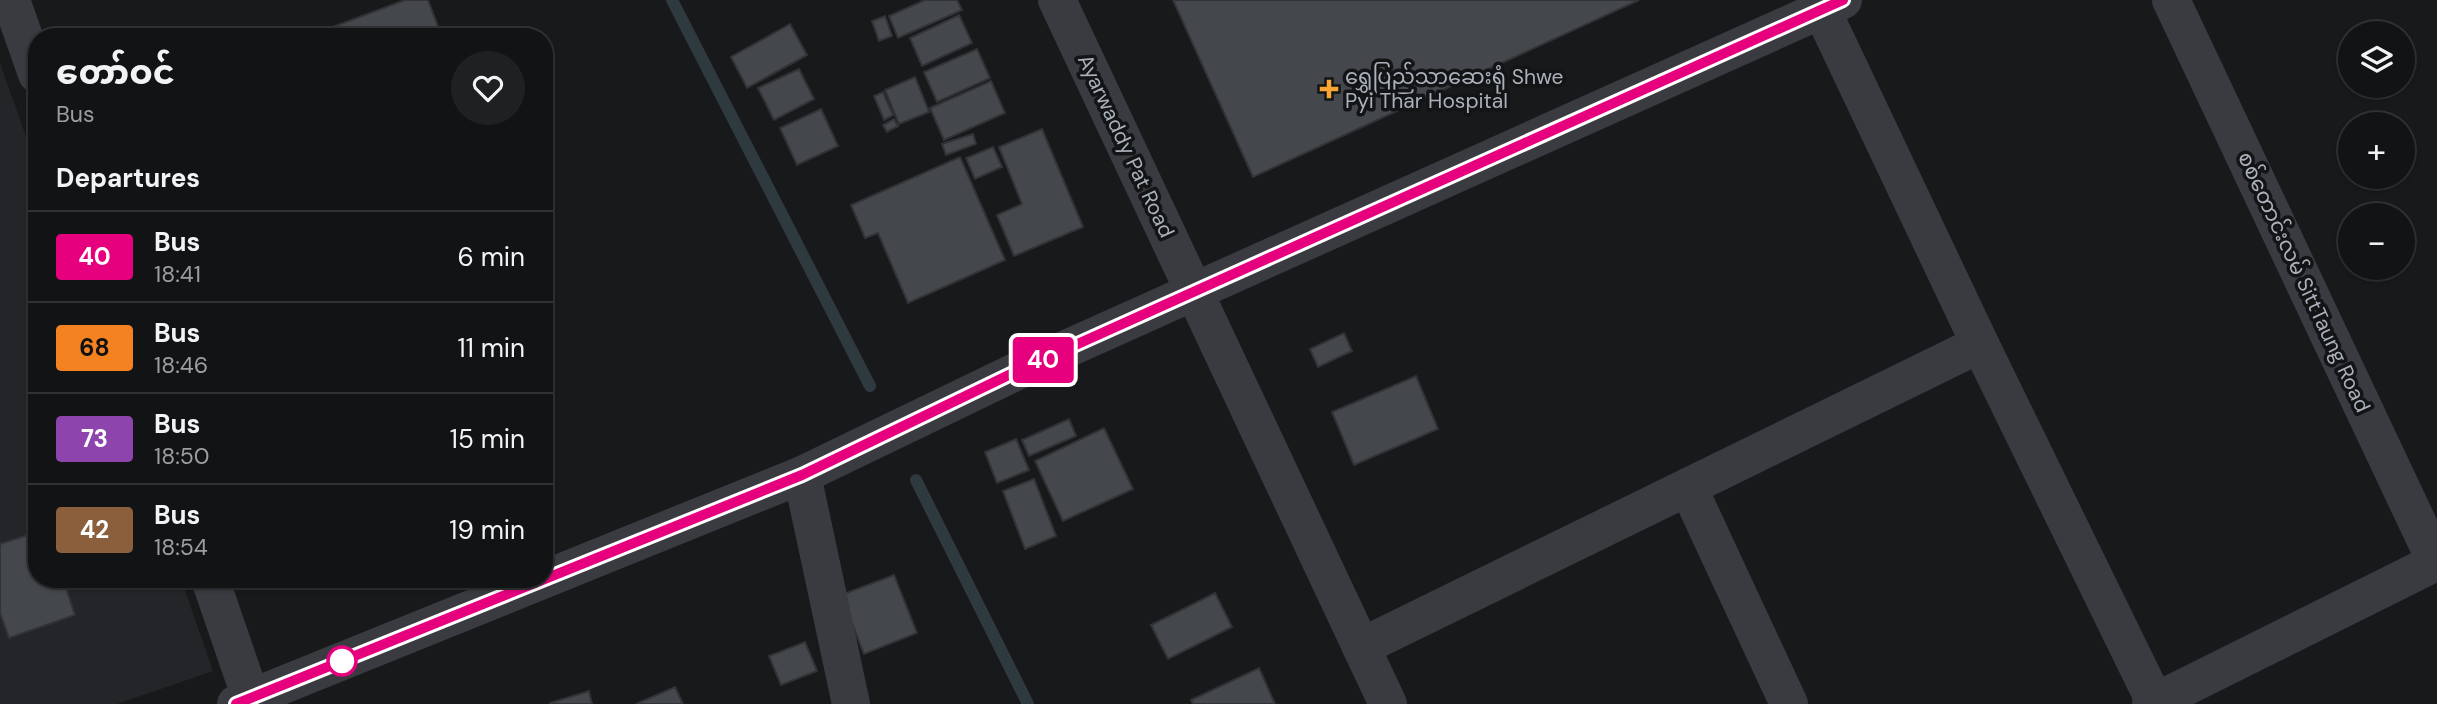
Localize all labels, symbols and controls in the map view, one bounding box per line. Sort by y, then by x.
map controls [2338,21,2415,280]
button: layers [2338,21,2415,98]
street label: Ayarwaddy Pat Road [1071,50,1181,242]
text: တော်ဝင် [56,51,175,94]
button: heart [451,51,525,125]
place label: ရွှေပြည်သာဆေးရုံ Shwe Pyi Thar Hospital [1345,61,1564,115]
marker: ရွှေပြည်သာဆေးရုံ Shwe Pyi Thar Hospital [1319,79,1339,99]
text: Bus [56,99,95,129]
button: + [2338,112,2415,189]
street label: စစ်တောင်းလမ် SittTaung Road [2231,146,2379,417]
text: Departures [56,161,200,195]
button: − [2338,203,2415,280]
text: Bus [154,225,200,259]
text: 6 min [457,240,525,274]
text: 40 [78,241,111,272]
text: 18:41 [154,259,201,289]
text: Bus [154,316,200,350]
text: 11 min [458,331,525,365]
text: 68 [79,332,110,363]
line badge: 40 [1012,337,1074,383]
text: 40 [1027,344,1059,375]
text: 18:46 [154,350,208,380]
text: Bus [154,407,200,441]
text: 15 min [450,422,525,456]
text: 73 [81,423,108,454]
text: 18:50 [154,441,210,471]
text: Bus [154,498,200,532]
text: 19 min [449,513,525,547]
text: 42 [80,514,109,545]
text: 18:54 [154,532,208,562]
unlabelled marker [327,646,357,676]

